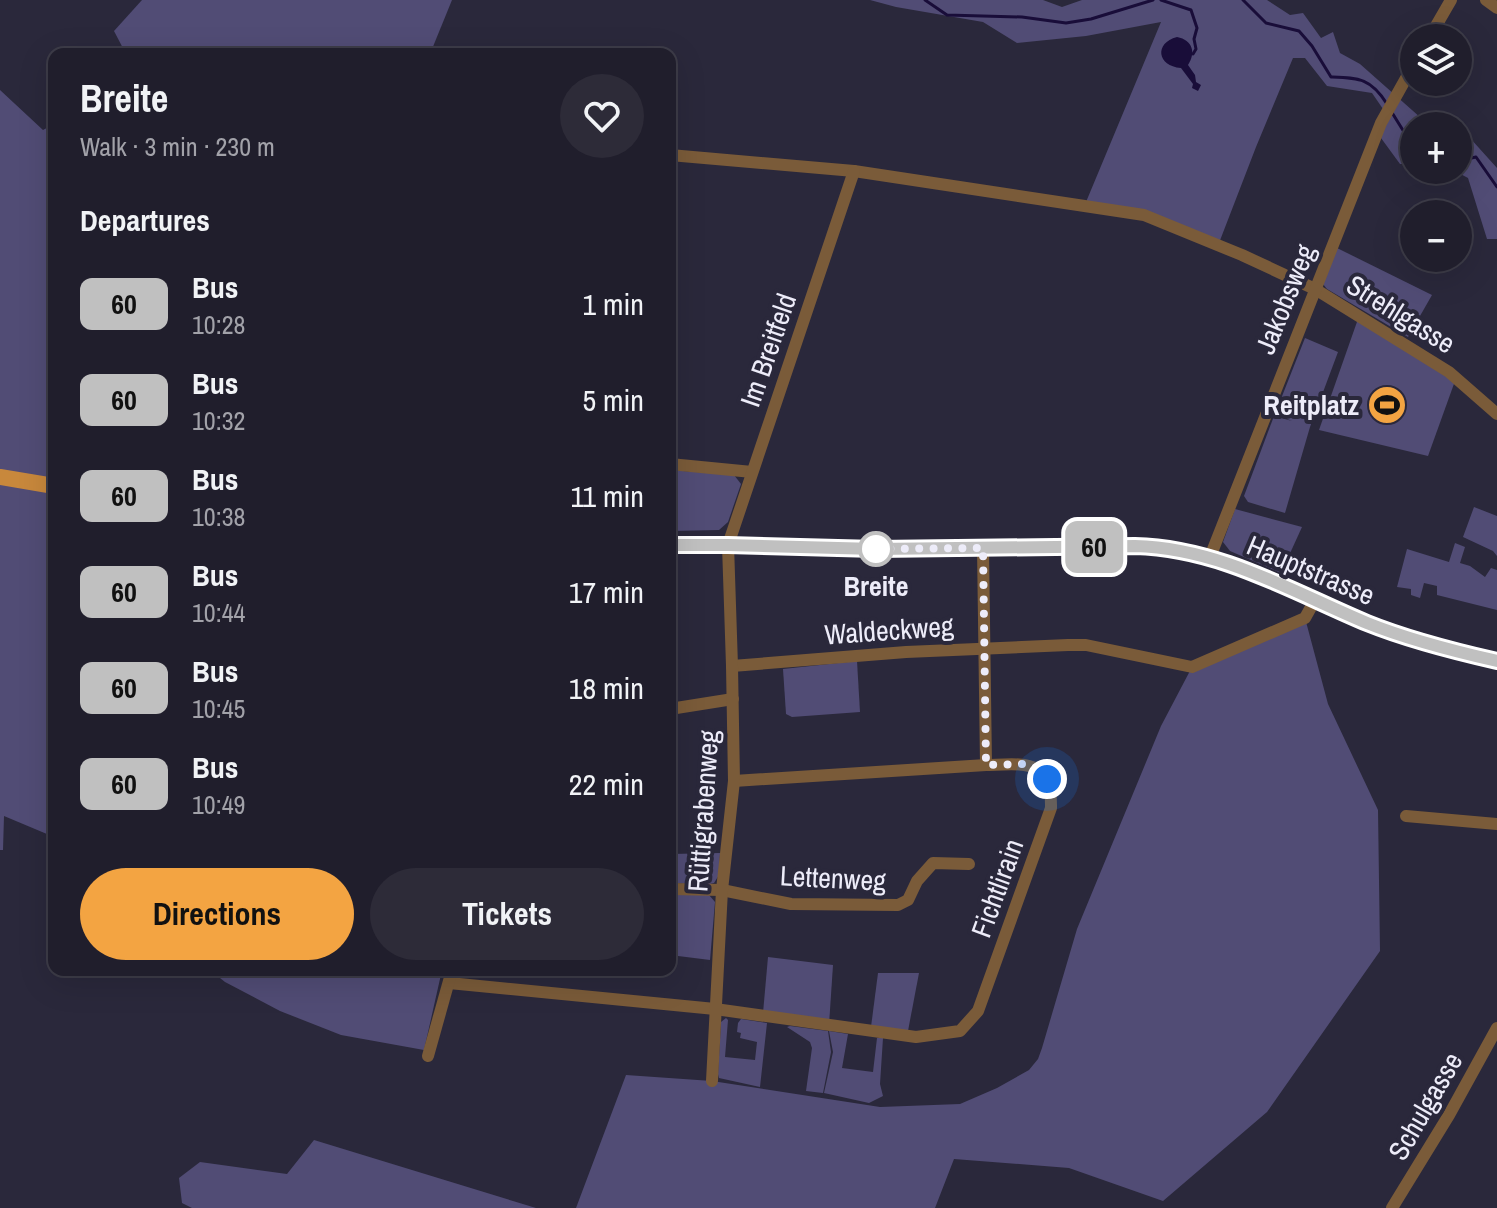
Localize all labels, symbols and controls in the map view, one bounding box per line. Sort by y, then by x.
map controls [1400,24,1472,272]
button: layers [1400,24,1472,96]
text: Breite [80,73,168,124]
button: heart [560,74,644,158]
button: + [1400,112,1472,184]
text: Walk · 3 min · 230 m [80,129,275,164]
text: Departures [80,200,210,240]
button: − [1400,200,1472,272]
street label: Jakobsweg [1246,238,1324,359]
street label: Strehlgasse [1340,266,1462,362]
text: Bus [192,267,238,307]
text: 1 min [582,284,644,324]
text: 60 [111,285,137,323]
street label: Im Breitfeld [731,288,805,412]
text: 10:28 [192,307,245,342]
text: Bus [192,363,238,403]
text: 5 min [582,380,644,420]
text: 60 [111,381,137,419]
sports icon: Reitplatz [1366,384,1408,426]
place label: Reitplatz [1263,386,1359,424]
text: 10:32 [192,403,245,438]
text: Bus [192,459,238,499]
text: 11 min [571,476,644,516]
text: 60 [111,477,137,515]
text: 10:38 [192,499,245,534]
line badge: 60 [1058,521,1130,573]
street label: Hauptstrasse [1241,526,1381,614]
text: 60 [1081,528,1107,566]
marker: Breite [859,532,893,566]
text: Bus [192,555,238,595]
place label: Breite [843,567,909,605]
text: 17 min [569,572,644,612]
text: 60 [111,573,137,611]
text: 10:44 [192,595,245,630]
street label: Waldeckweg [823,607,955,653]
text: Bus [192,651,238,691]
text: 18 min [569,668,644,708]
text: 60 [111,669,137,707]
text: 10:45 [192,691,245,726]
street label: Rüttigrabenweg [678,729,728,893]
text: Bus [192,747,238,787]
your location [1027,759,1067,799]
text: 22 min [569,764,644,804]
text: 60 [111,765,137,803]
text: 10:49 [192,787,245,822]
street label: Fichtlirain [962,834,1032,942]
street label: Lettenweg [779,856,887,900]
button: Directions [80,868,354,960]
button: Tickets [370,868,644,960]
street label: Schulgasse [1379,1045,1471,1167]

